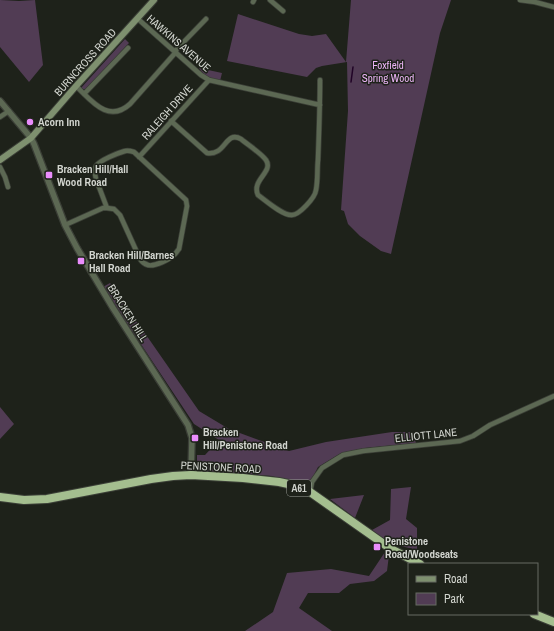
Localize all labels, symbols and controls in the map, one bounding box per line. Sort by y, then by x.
street label: HAWKINS AVENUE [144,11,214,75]
street label: BURNCROSS ROAD [51,25,119,99]
park label: Foxfield Spring Wood [362,58,414,85]
street label: RALEIGH DRIVE [138,81,196,143]
place label: Acorn Inn [38,115,80,129]
marker: Acorn Inn [25,117,35,127]
place label: Bracken Hill/Hall Wood Road [57,162,128,189]
marker: Bracken Hill/Hall Wood Road [44,170,54,180]
place label: Bracken Hill/Barnes Hall Road [89,248,174,275]
marker: Bracken Hill/Barnes Hall Road [76,256,86,266]
street label: BRACKEN HILL [105,282,151,344]
place label: Bracken Hill/Penistone Road [203,425,288,452]
street label: ELLIOTT LANE [394,425,458,445]
marker: Bracken Hill/Penistone Road [190,433,200,443]
street label: PENISTONE ROAD [180,458,262,476]
road number: A61 [287,480,311,496]
place label: Penistone Road/Woodseats [385,534,458,561]
marker: Penistone Road/Woodseats [372,542,382,552]
legend [408,563,538,615]
text: Road [444,571,468,587]
text: Park [444,591,464,607]

